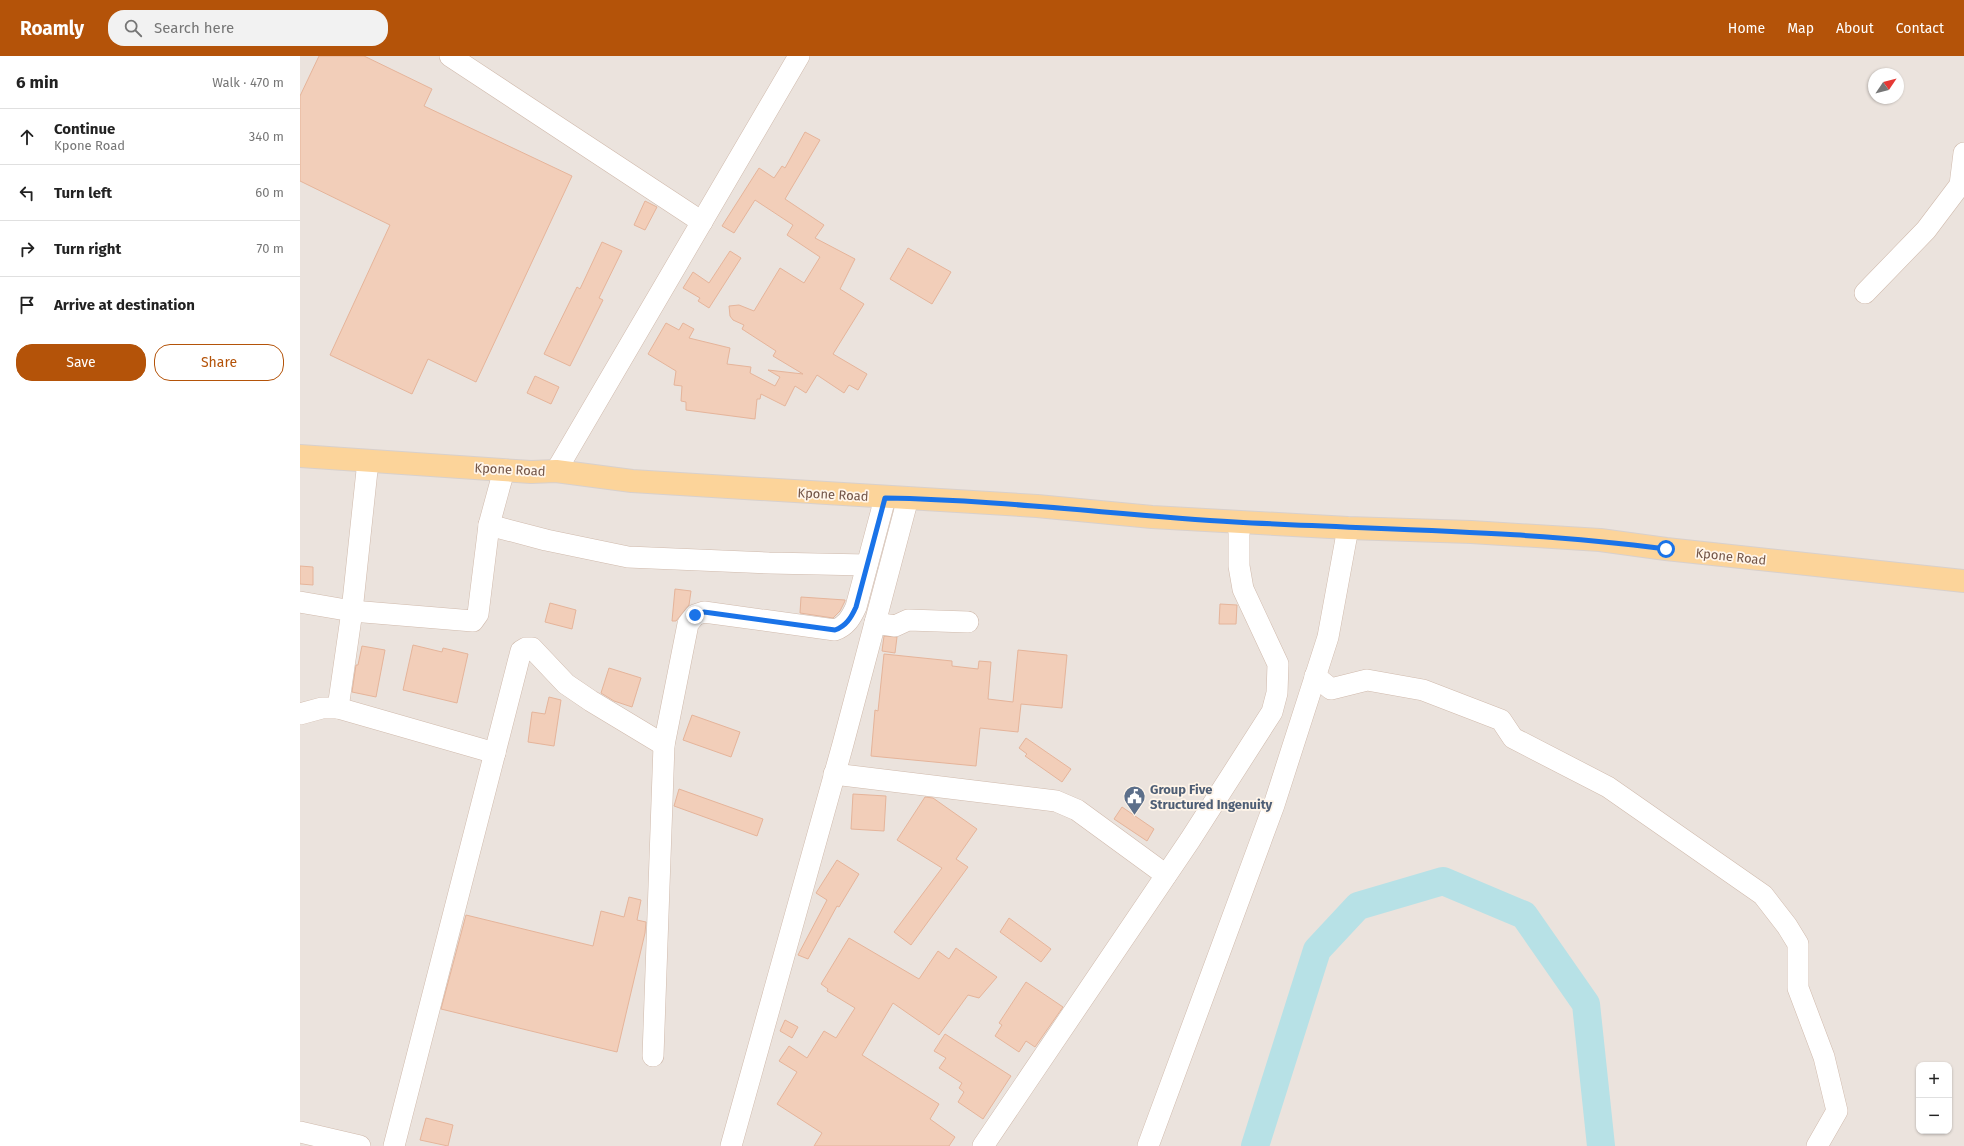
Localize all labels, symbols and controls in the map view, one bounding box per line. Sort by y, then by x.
search box [108,10,388,46]
text: Roamly [20,17,84,40]
icon: search [122,17,144,39]
text: Search here [154,19,234,37]
text: Home [1728,20,1765,37]
text: Map [1787,20,1814,37]
text: About [1836,20,1874,37]
text: Contact [1896,20,1944,37]
north arrow [1868,68,1904,104]
text: 6 min [16,72,59,93]
text: Walk · 470 m [212,75,284,90]
text: Continue [54,120,115,138]
icon: ahead [16,126,38,148]
text: 340 m [249,129,284,144]
text: Kpone Road [54,138,125,153]
icon: left [16,182,38,204]
text: Turn left [54,184,112,202]
text: 60 m [255,185,284,200]
icon: right [16,238,38,260]
text: Turn right [54,240,121,258]
text: 70 m [257,241,284,256]
icon: arrive [16,294,38,316]
text: Arrive at destination [54,296,195,314]
button: Save [16,344,146,381]
button: Share [154,344,284,381]
street label: Kpone Road [474,460,546,479]
street label: Kpone Road [797,485,869,504]
route start [1657,540,1675,558]
street label: Kpone Road [1695,545,1767,568]
route end [686,606,704,624]
place label: Group Five Structured Ingenuity [1150,782,1273,812]
public building icon: Group Five Structured Ingenuity [1121,783,1147,816]
map controls [1916,1062,1952,1134]
button: + [1916,1062,1952,1098]
button: − [1916,1098,1952,1134]

